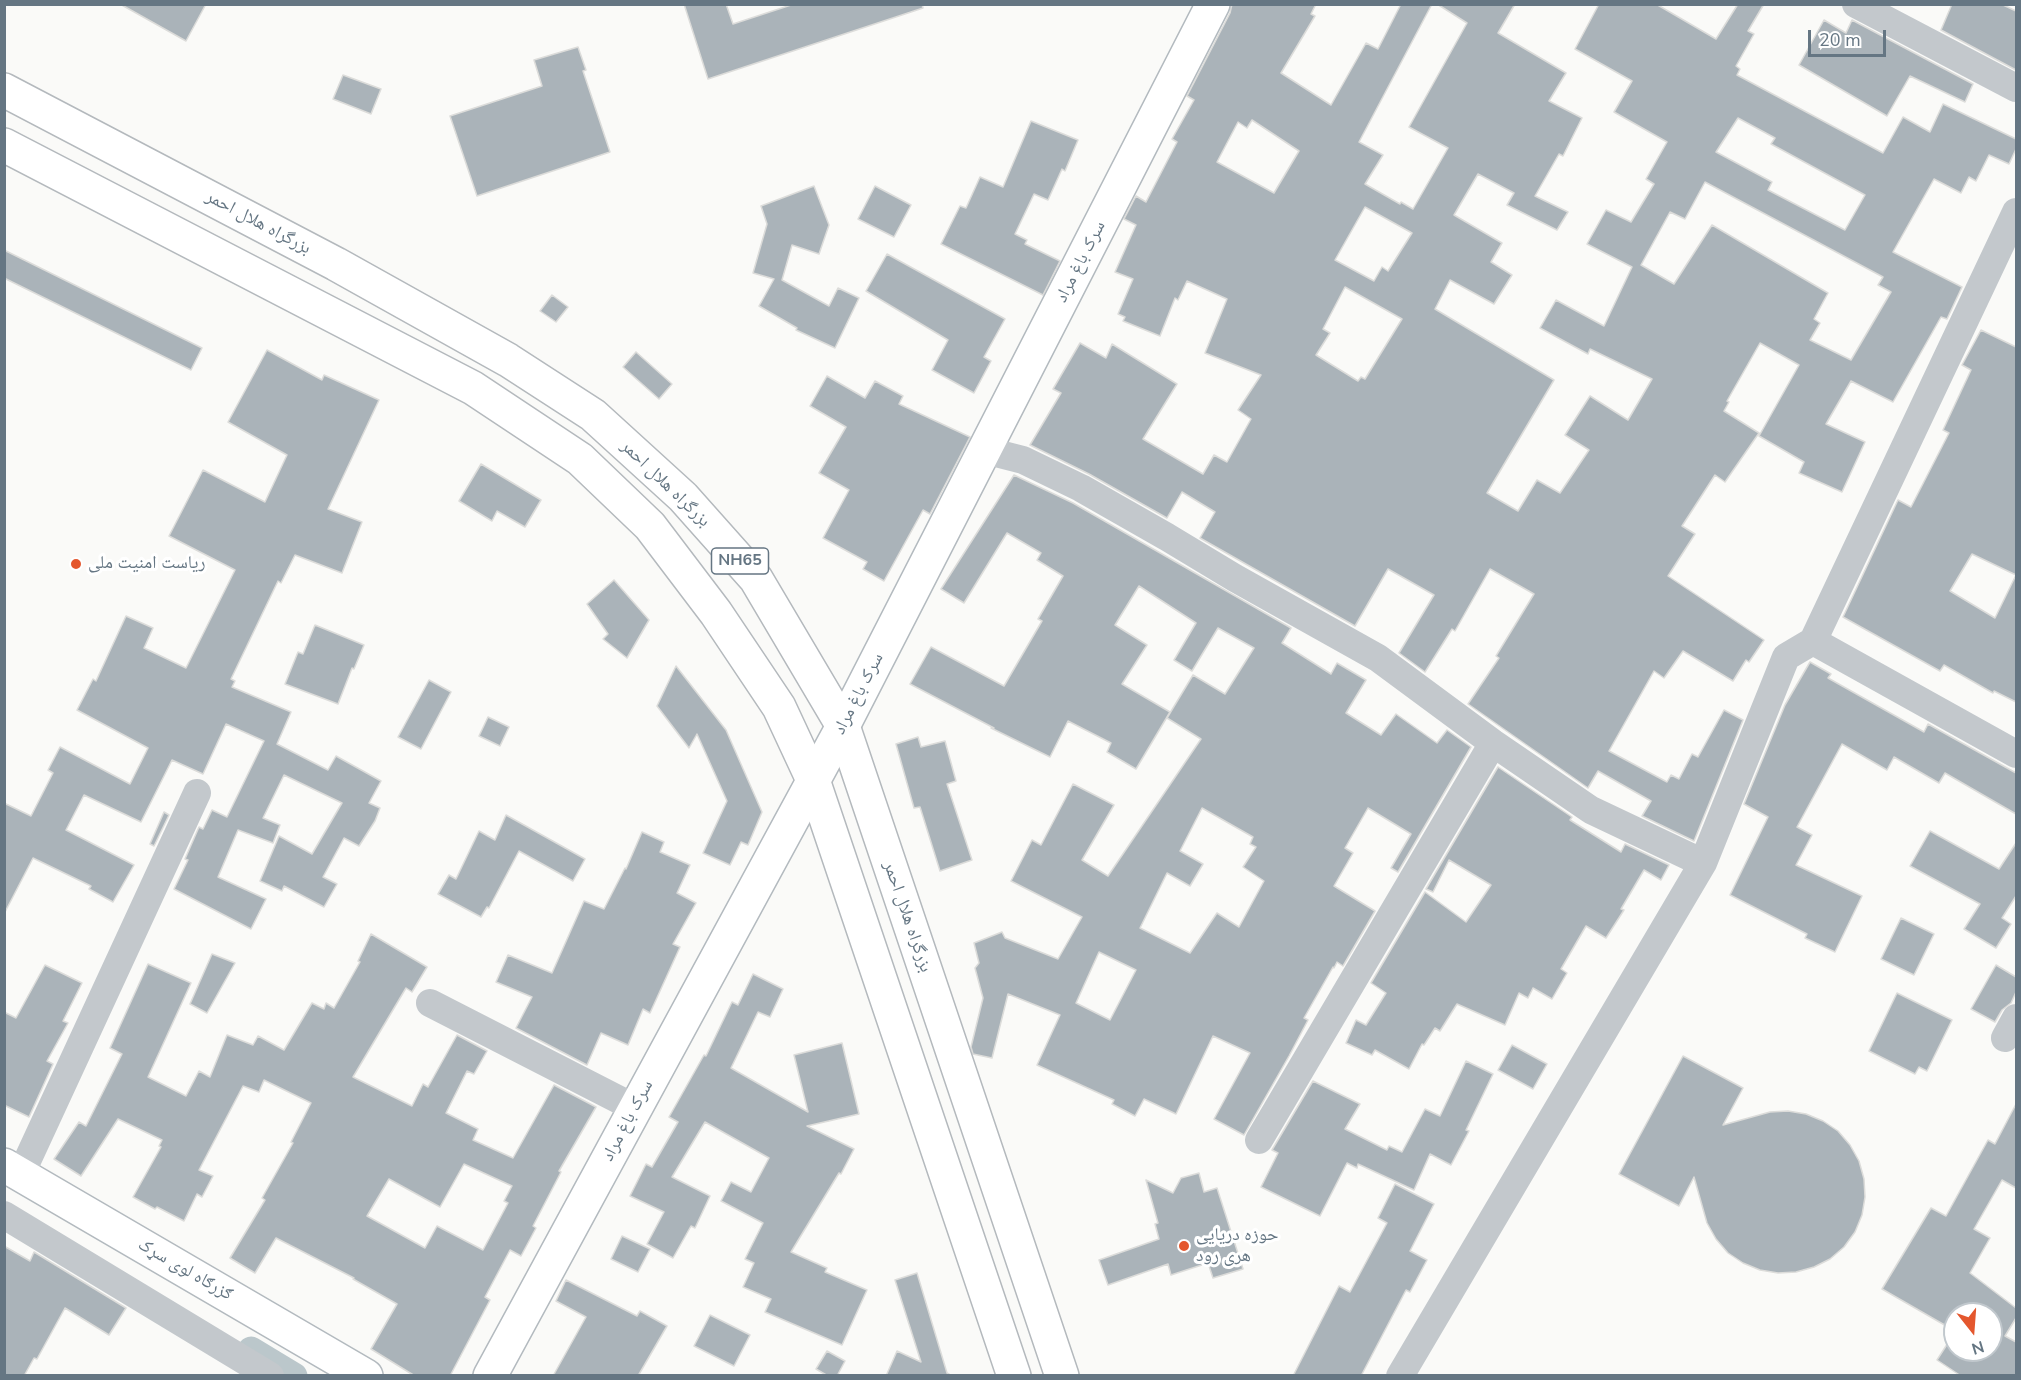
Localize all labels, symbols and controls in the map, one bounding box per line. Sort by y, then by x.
scale bar [1811,18,1889,56]
text: 20 m [1819,28,1861,52]
street label: بزرگراه هلال احمر [202,186,314,260]
street label: سرک باغ مراد [1051,217,1111,307]
street label: بزرگراه هلال احمر [616,436,714,532]
road number: NH65 [712,548,768,574]
place label: ریاست امنیت ملی [88,553,205,575]
marker: ریاست امنیت ملی [69,557,83,571]
street label: سرک باغ مراد [829,649,889,739]
street label: بزرگراه هلال احمر [878,859,936,975]
street label: سرک باغ مراد [598,1077,658,1165]
place label: حوزه دریایی هری رود [1196,1225,1278,1268]
street label: ګزرګاه لوی سړک [134,1234,236,1306]
marker: حوزه دریایی هری رود [1177,1239,1191,1253]
north arrow [1943,1302,2003,1362]
text: N [1969,1335,1987,1360]

